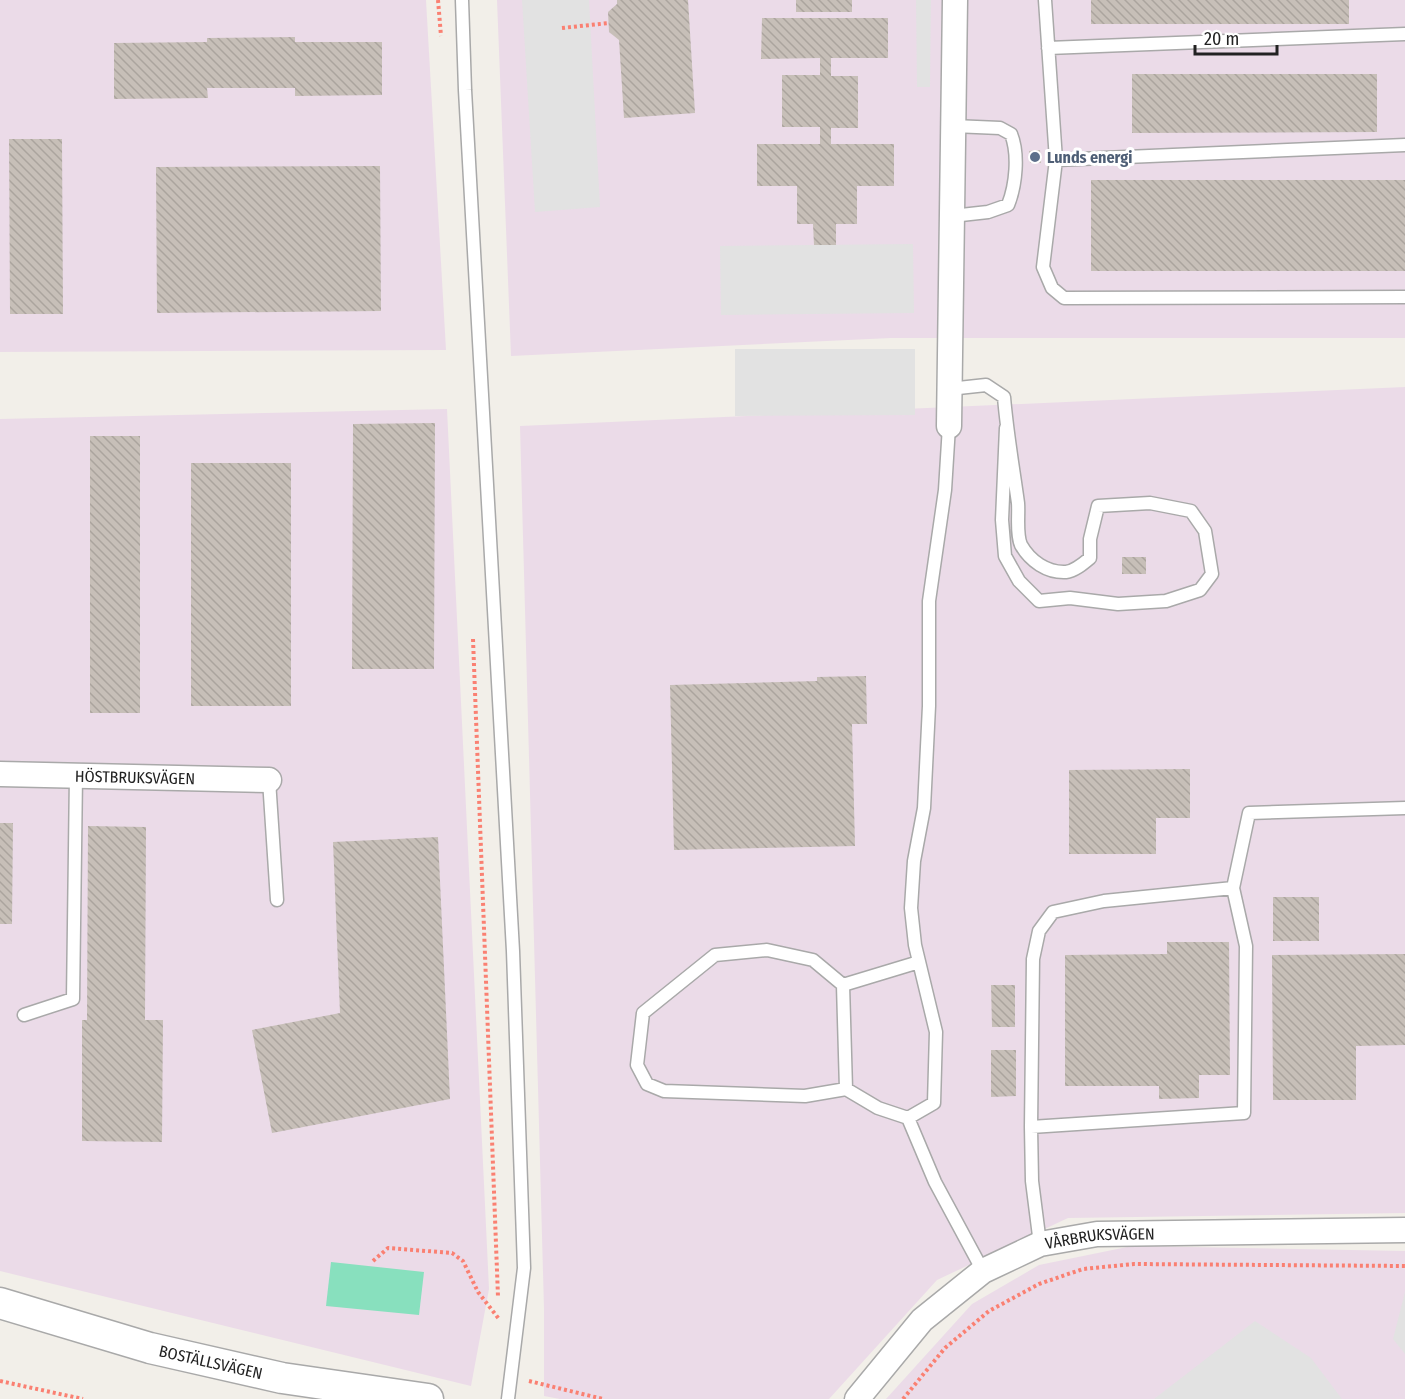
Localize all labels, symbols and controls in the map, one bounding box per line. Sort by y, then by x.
scale bar [1195,18,1278,56]
text: 20 m [1204,28,1239,50]
place label: Lunds energi [1047,148,1132,167]
marker: Lunds energi [1028,150,1042,164]
street label: HÖSTBRUKSVÄGEN [75,767,195,788]
street label: VÅRBRUKSVÄGEN [1044,1224,1155,1253]
street label: BOSTÄLLSVÄGEN [157,1341,264,1383]

